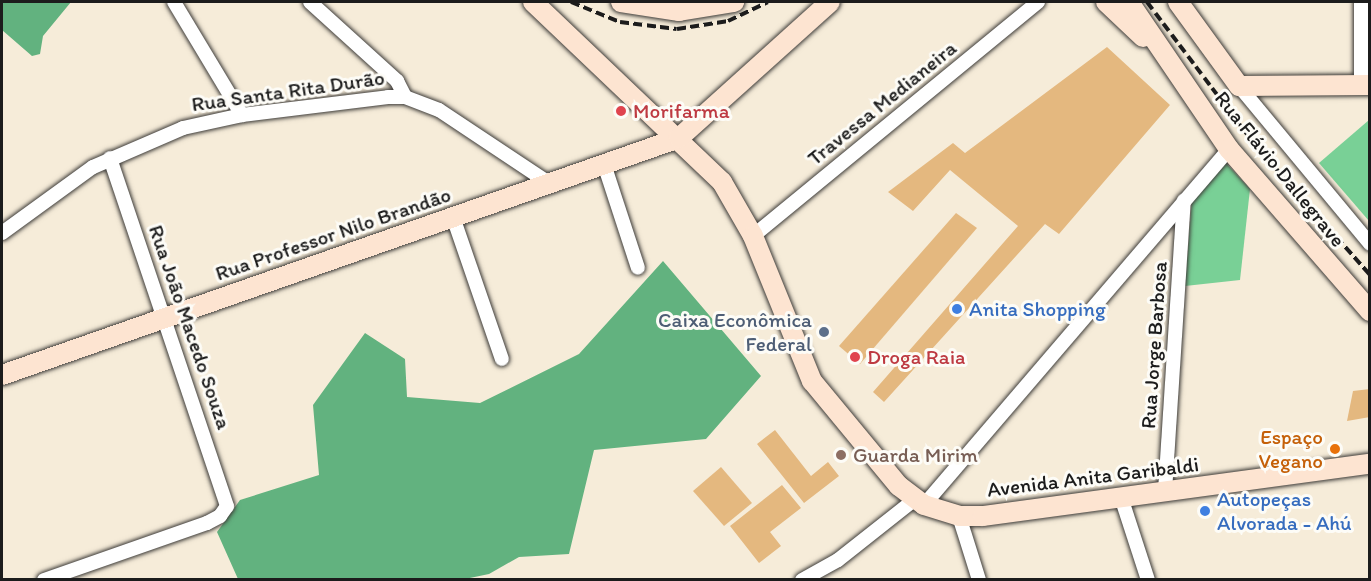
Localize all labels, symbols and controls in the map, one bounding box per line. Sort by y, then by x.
street label: Travessa Medianeira [803,35,961,171]
street label: Rua Santa Rita Durão [191,65,385,117]
street label: Rua Flávio Dallegrave [1209,86,1351,252]
place label: Morifarma [633,98,730,124]
marker: Morifarma [614,104,628,118]
street label: Rua Professor Nilo Brandão [211,182,455,286]
street label: Rua João Macedo Souza [143,221,237,433]
street label: Rua Jorge Barbosa [1136,260,1172,430]
place label: Anita Shopping [969,296,1106,322]
marker: Anita Shopping [950,302,964,316]
place label: Caixa Econômica Federal [658,307,812,357]
marker: Caixa Econômica Federal [817,325,831,339]
place label: Droga Raia [867,344,966,370]
marker: Droga Raia [848,350,862,364]
place label: Espaço Vegano [1259,424,1323,474]
place label: Guarda Mirim [853,442,977,468]
marker: Espaço Vegano [1328,442,1342,456]
marker: Guarda Mirim [834,448,848,462]
street label: Avenida Anita Garibaldi [985,451,1201,503]
place label: Autopeças Alvorada - Ahú [1217,486,1352,536]
marker: Autopeças Alvorada - Ahú [1198,504,1212,518]

